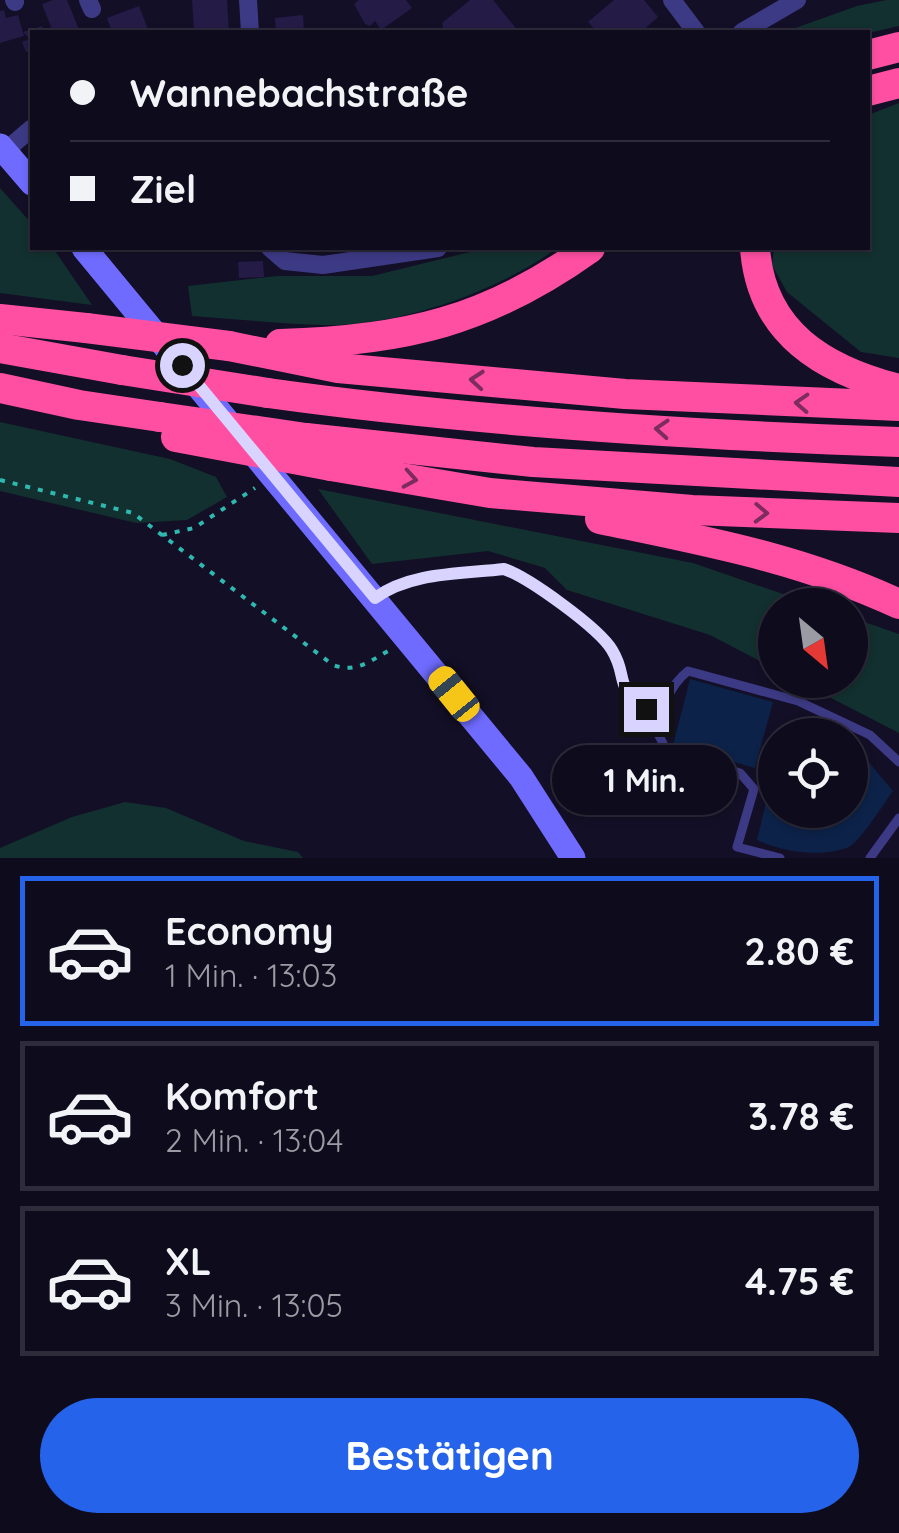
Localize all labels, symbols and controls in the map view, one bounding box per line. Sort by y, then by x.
text: Wannebachstraße [130,69,468,117]
text: Ziel [130,165,196,213]
route start [160,343,205,388]
one-way arrow [469,370,485,391]
one-way arrow [793,393,809,414]
one-way arrow [653,419,669,441]
one-way arrow [402,468,419,489]
one-way arrow [754,502,770,523]
north arrow [758,588,868,698]
map controls [758,588,868,828]
car [423,661,485,727]
route end [624,687,669,732]
button: locate [758,718,868,828]
callout: 1 Min. [554,744,738,814]
text: 1 Min. [603,760,686,800]
icon: car [45,906,135,996]
text: Economy [165,907,334,955]
text: 2.80 € [744,927,854,975]
text: 1 Min. · 13:03 [165,955,337,995]
icon: car [45,1071,135,1161]
text: Komfort [165,1072,319,1120]
text: 3.78 € [748,1092,854,1140]
text: 2 Min. · 13:04 [165,1120,343,1160]
icon: car [45,1236,135,1326]
text: XL [165,1237,211,1285]
text: 4.75 € [745,1257,854,1305]
text: 3 Min. · 13:05 [165,1285,343,1325]
button: Bestätigen [40,1398,859,1513]

